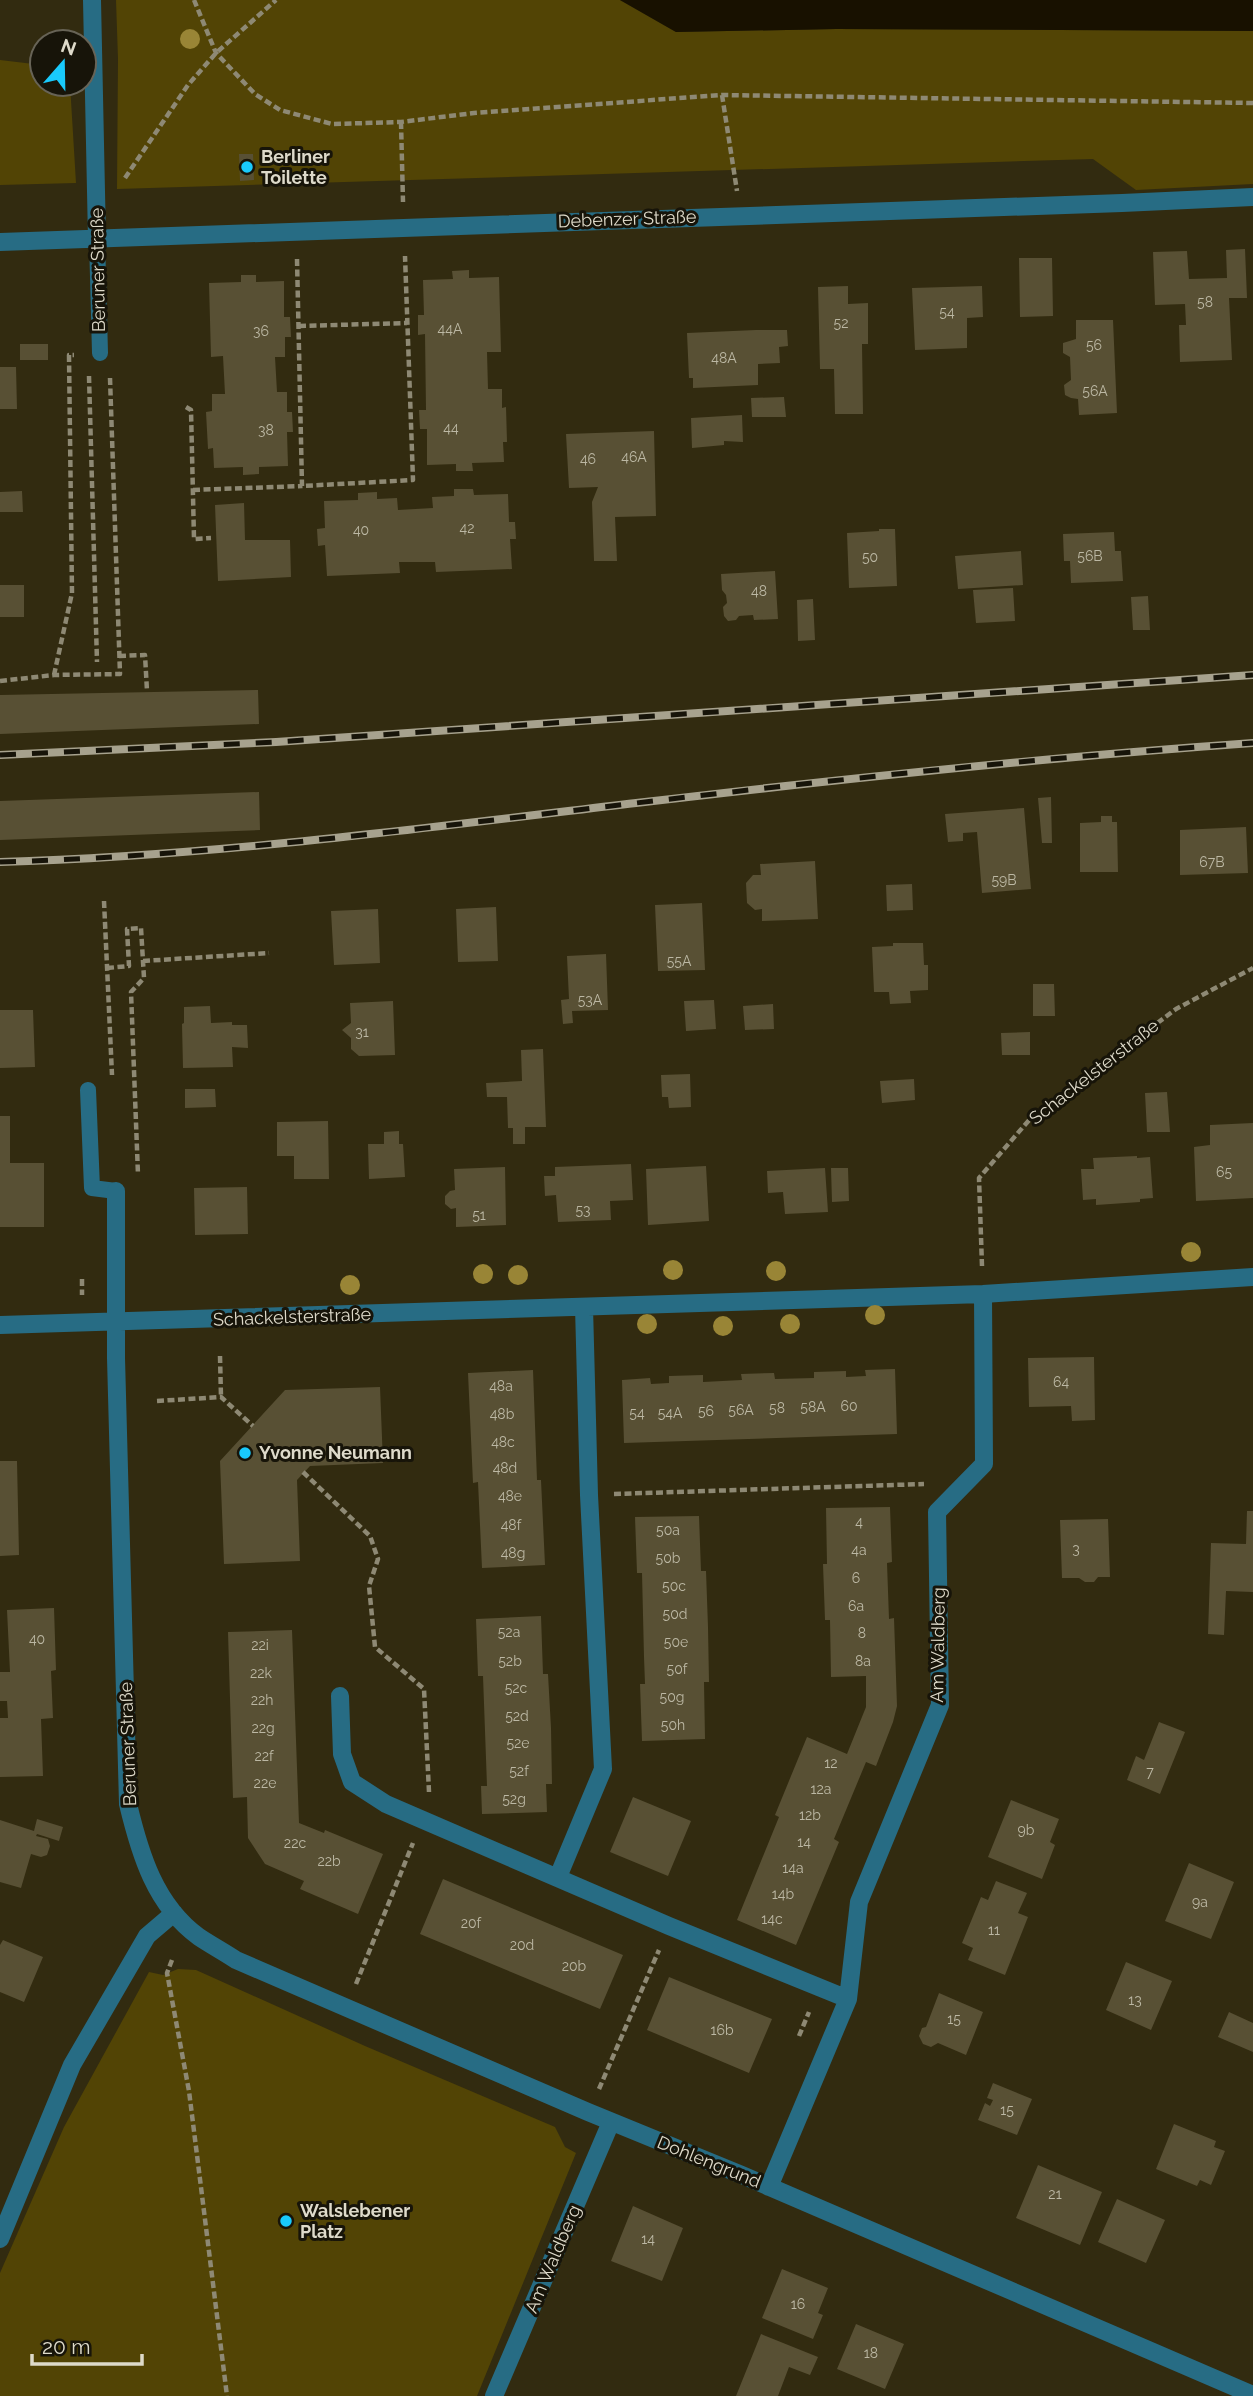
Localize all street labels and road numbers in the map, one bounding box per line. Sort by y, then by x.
street label: Debenzer Straße [557,206,697,231]
street label: Beruner Straße [86,207,109,332]
street label: Schackelsterstraße [1025,1014,1163,1129]
street label: Schackelsterstraße [213,1303,372,1330]
street label: Am Waldberg [926,1587,949,1703]
street label: Beruner Straße [115,1681,140,1807]
street label: Dohlengrund [654,2131,764,2192]
street label: Am Waldberg [520,2202,585,2316]

